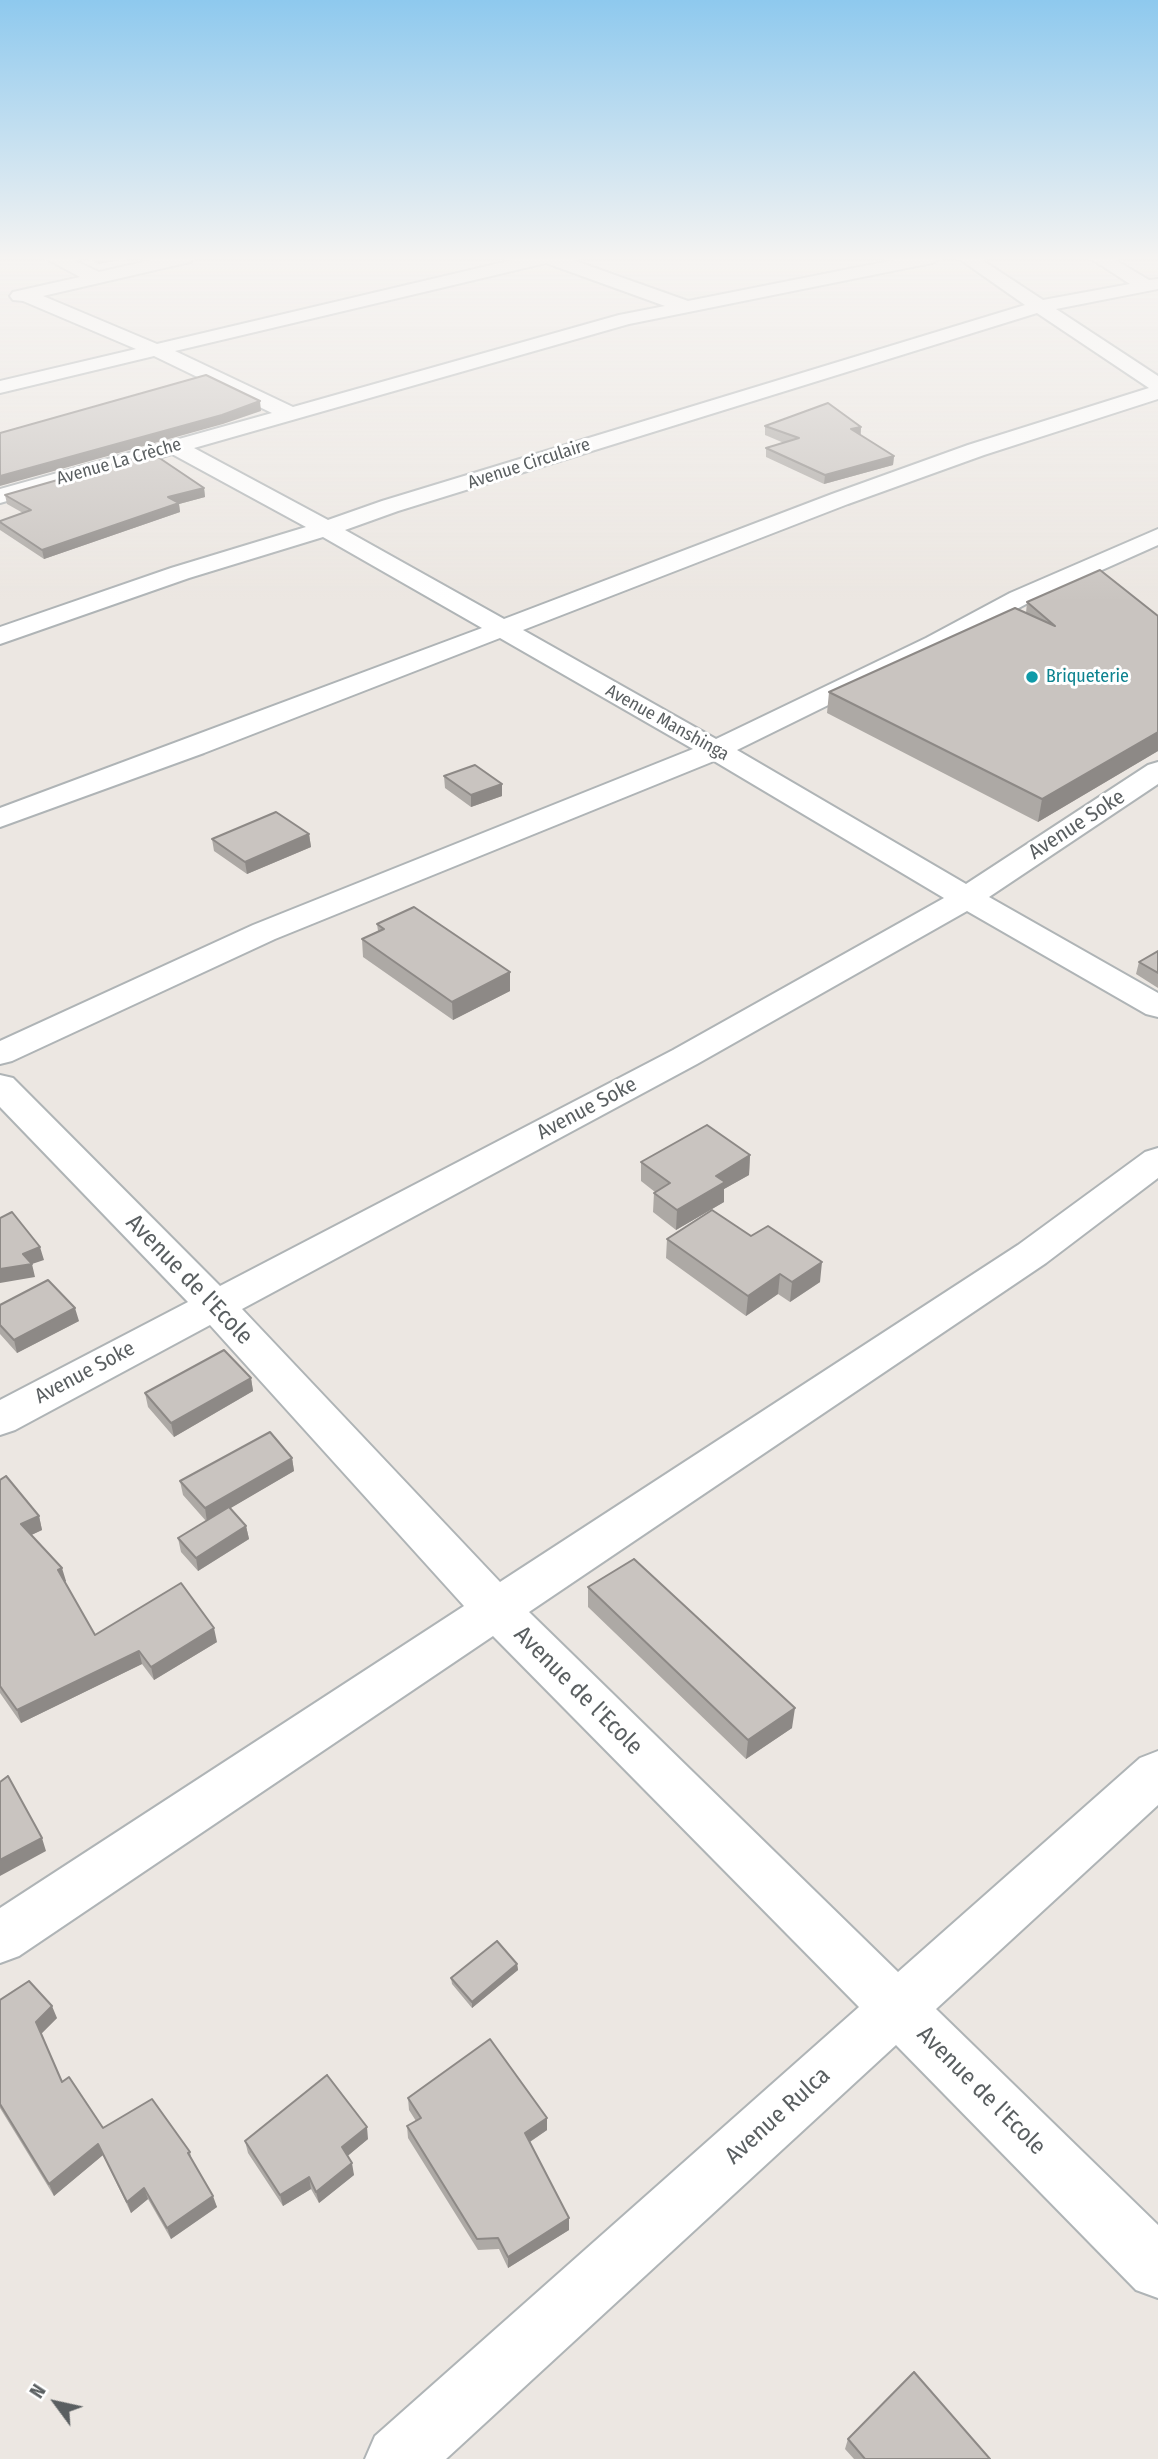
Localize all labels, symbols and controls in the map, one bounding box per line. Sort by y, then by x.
street label: Avenue La Crèche [54,434,184,490]
street label: Avenue Circulaire [465,434,593,494]
place label: Briqueterie [1046,666,1129,688]
marker: Briqueterie [1024,669,1040,685]
street label: Avenue Manshinga [602,680,732,766]
street label: Avenue Soke [1024,785,1130,865]
street label: Avenue Soke [533,1072,641,1146]
street label: Avenue de l'Ecole [120,1209,258,1351]
street label: Avenue Soke [31,1336,139,1410]
street label: Avenue de l'Ecole [508,1621,648,1761]
street label: Avenue de l'Ecole [911,2021,1051,2161]
street label: Avenue Rulca [720,2061,836,2171]
north arrow [21,2368,91,2438]
text: N [25,2380,51,2402]

